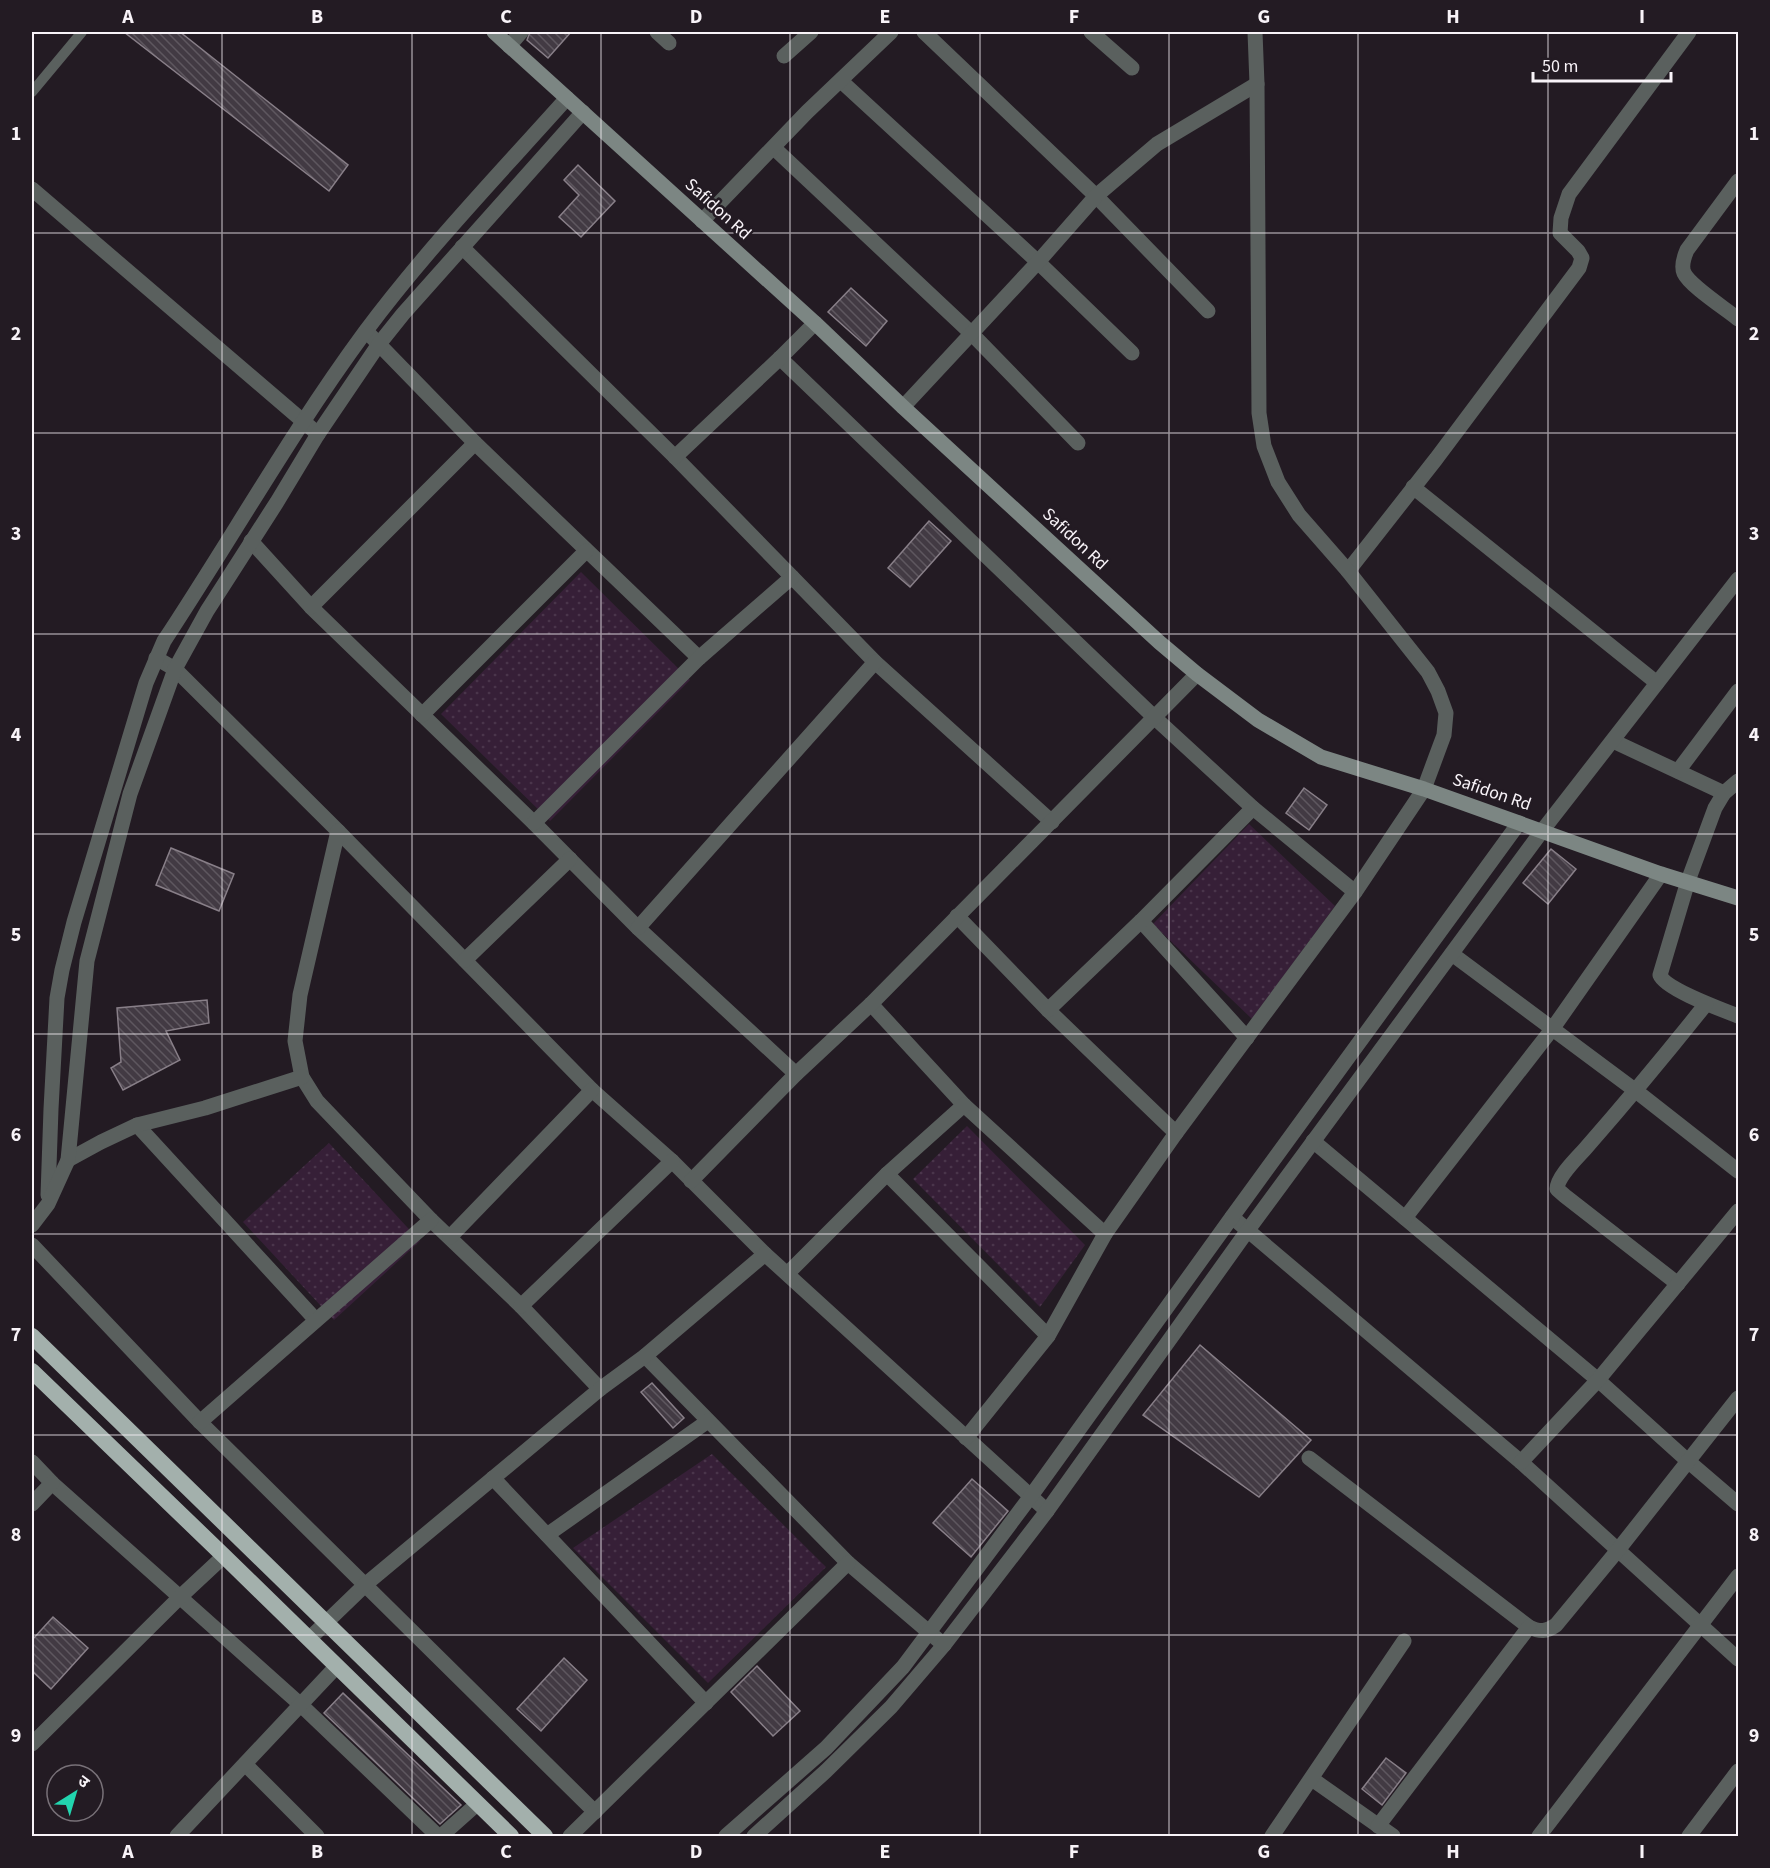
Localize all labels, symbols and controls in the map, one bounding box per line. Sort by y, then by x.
text: A [121,3,134,31]
text: B [311,3,323,31]
text: C [500,3,512,31]
text: D [690,3,702,31]
text: E [880,3,890,31]
text: F [1069,3,1079,31]
text: G [1258,3,1270,31]
text: H [1446,3,1460,31]
text: I [1639,3,1645,31]
scale bar [1533,45,1671,83]
text: 50 m [1542,54,1578,79]
text: 1 [11,120,21,148]
text: 1 [1749,120,1759,148]
street label: Safidon Rd [679,172,757,246]
text: 2 [11,320,21,348]
text: 2 [1749,320,1759,348]
street label: Safidon Rd [1037,502,1113,576]
text: 3 [11,520,21,548]
text: 3 [1749,520,1759,548]
text: 4 [11,721,22,749]
text: 4 [1749,721,1760,749]
street label: Safidon Rd [1449,767,1535,817]
text: 5 [11,921,21,949]
text: 5 [1749,921,1759,949]
text: 6 [11,1121,21,1149]
text: 6 [1749,1121,1759,1149]
text: 7 [11,1321,21,1349]
text: 7 [1749,1321,1759,1349]
text: 8 [11,1521,21,1549]
text: 8 [1749,1521,1759,1549]
text: 9 [11,1722,21,1750]
text: 9 [1749,1722,1759,1750]
north arrow [45,1763,105,1823]
text: उ [73,1770,94,1794]
text: A [121,1838,134,1866]
text: B [311,1838,323,1866]
text: C [500,1838,512,1866]
text: D [690,1838,702,1866]
text: E [880,1838,890,1866]
text: F [1069,1838,1079,1866]
text: G [1258,1838,1270,1866]
text: H [1446,1838,1460,1866]
text: I [1639,1838,1645,1866]

